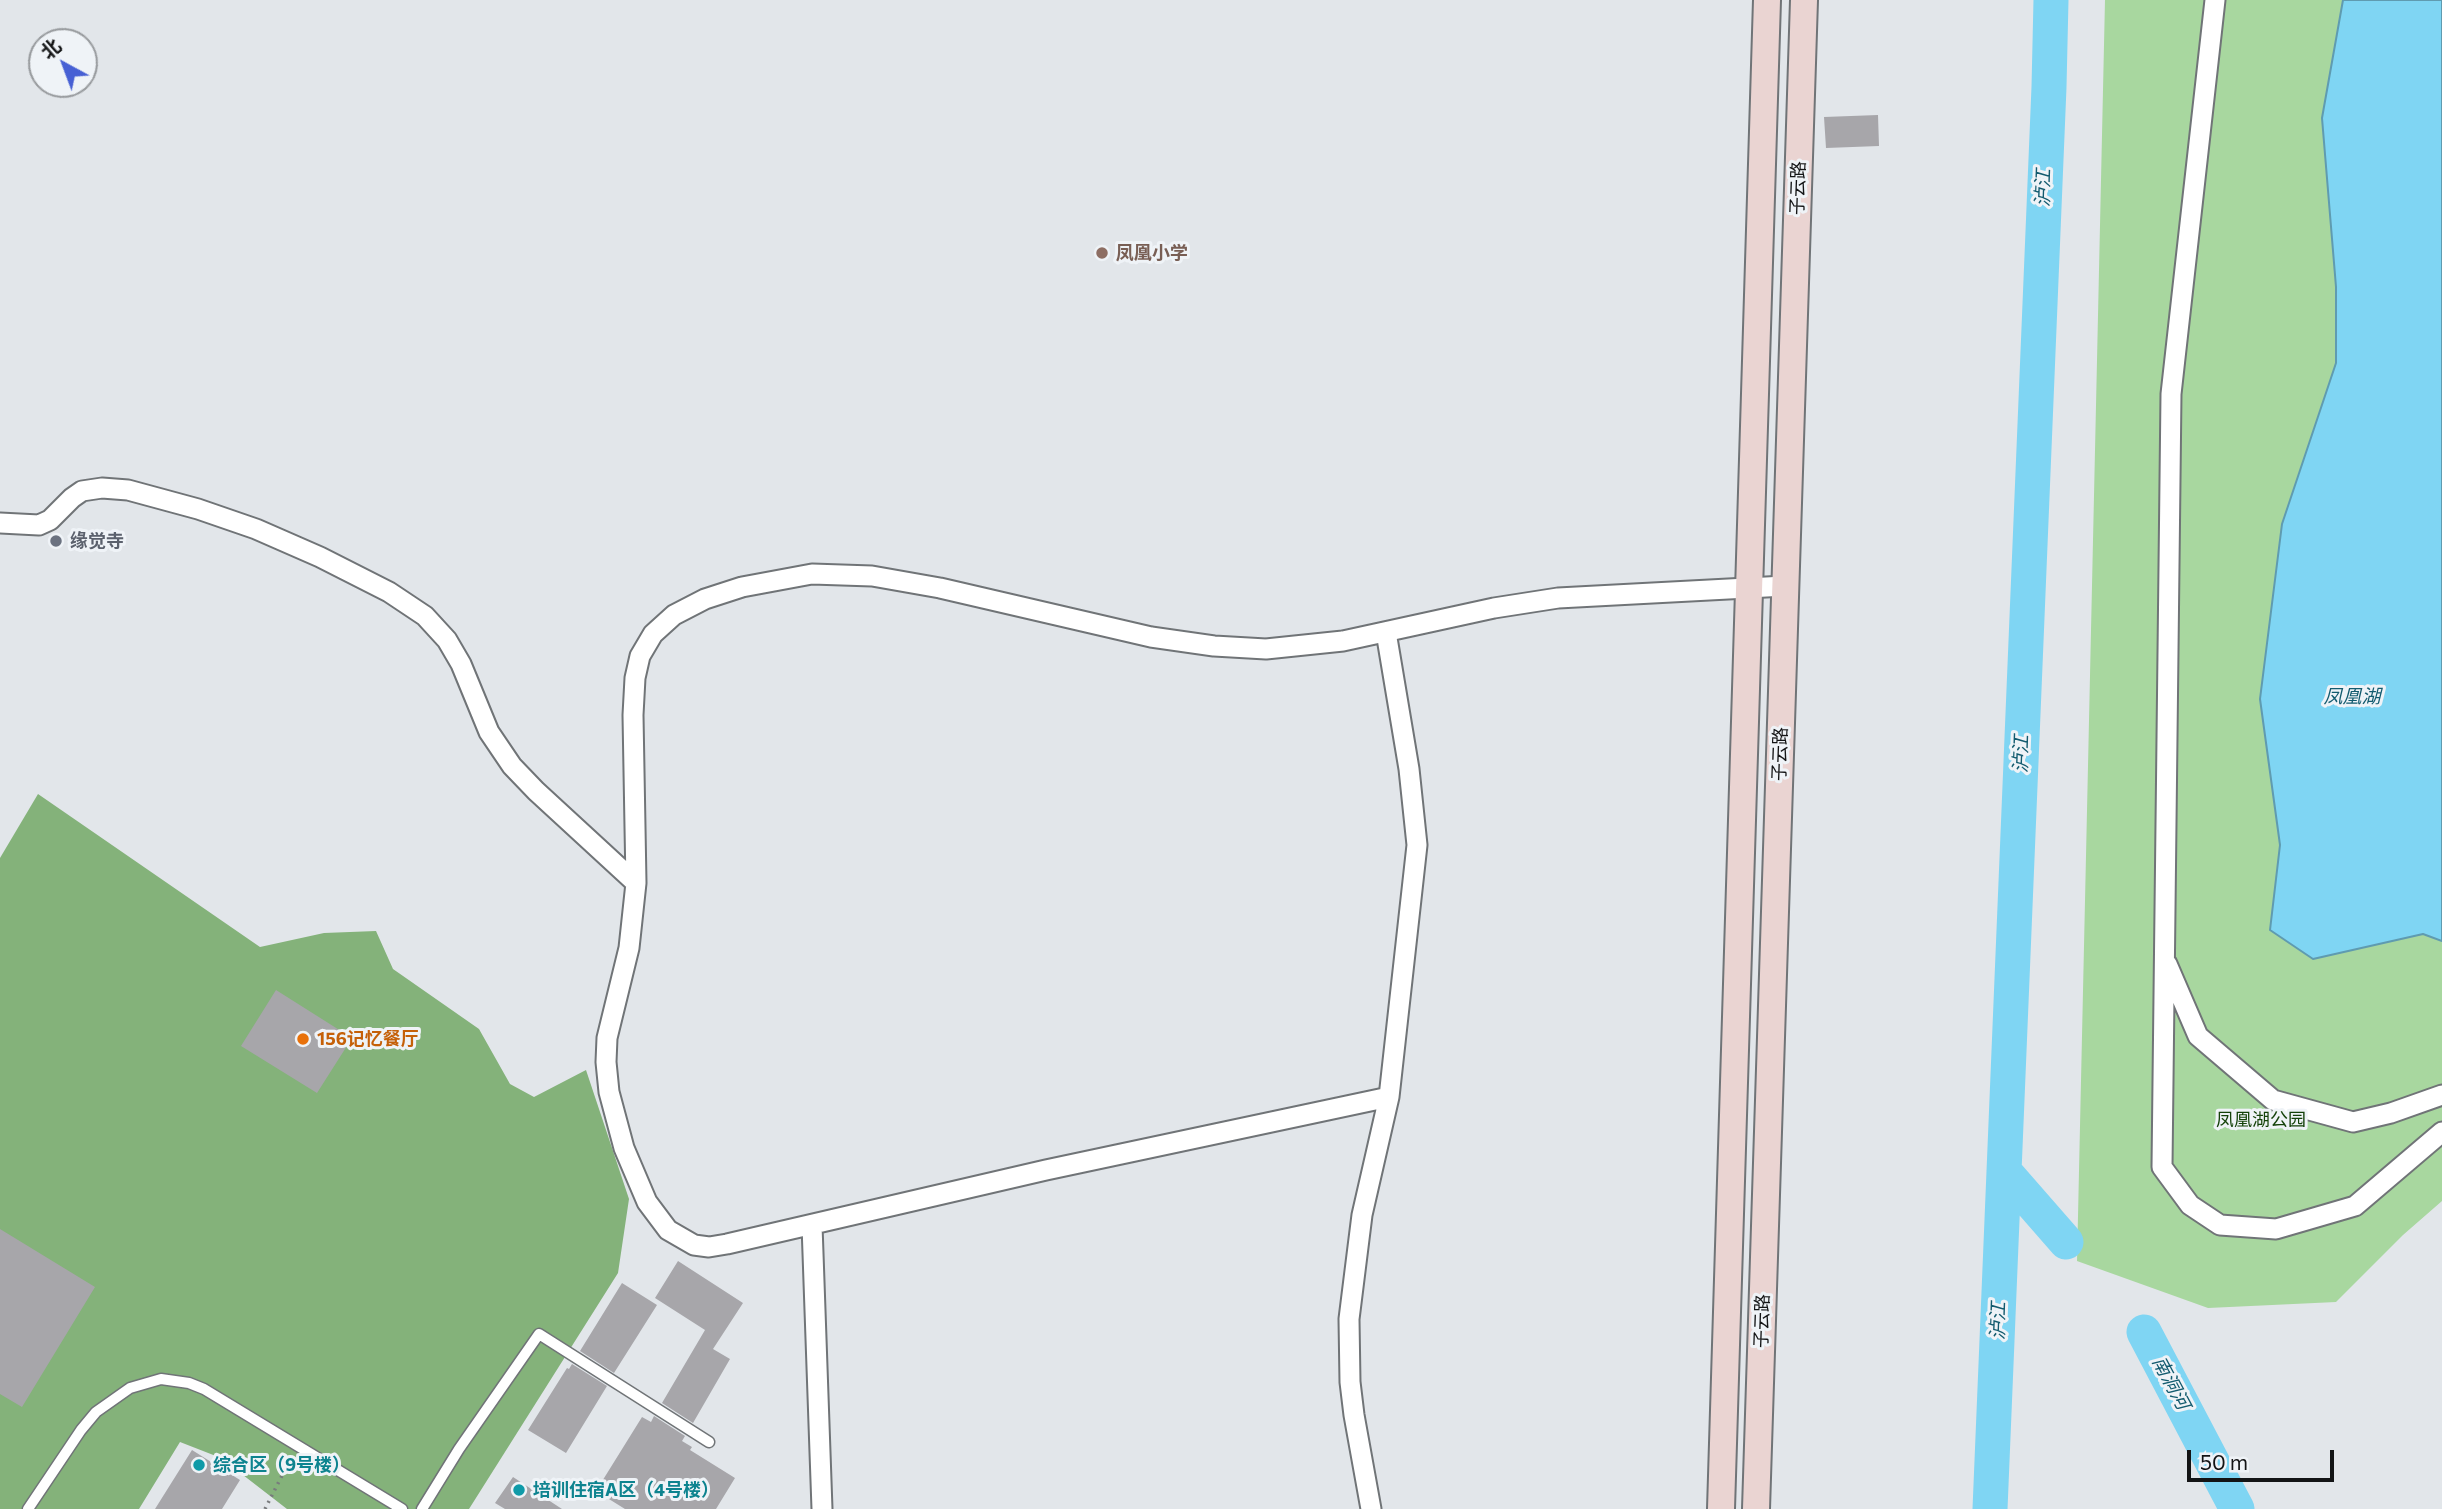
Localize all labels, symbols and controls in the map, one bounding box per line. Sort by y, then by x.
north arrow [28,28,98,98]
text: 北 [35,33,65,63]
street label: 子云路 [1786,161,1810,215]
water label: 泸江 [2031,169,2055,207]
place label: 凤凰小学 [1116,242,1188,264]
marker: 凤凰小学 [1094,245,1110,261]
place label: 缘觉寺 [70,530,124,552]
marker: 缘觉寺 [48,533,64,549]
water label: 凤凰湖 [2324,686,2380,708]
street label: 子云路 [1768,727,1792,781]
water label: 泸江 [2009,735,2033,773]
place label: 156记忆餐厅 [317,1028,419,1050]
marker: 156记忆餐厅 [295,1031,311,1047]
park label: 凤凰湖公园 [2216,1109,2306,1131]
street label: 子云路 [1750,1294,1774,1348]
water label: 泸江 [1986,1302,2010,1340]
water label: 南洞河 [2148,1352,2194,1414]
scale bar [2190,1436,2337,1480]
text: 50 m [2200,1449,2248,1474]
place label: 综合区（9号楼） [213,1454,350,1476]
marker: 综合区（9号楼） [191,1457,207,1473]
place label: 培训住宿A区（4号楼） [533,1479,719,1501]
marker: 培训住宿A区（4号楼） [511,1482,527,1498]

